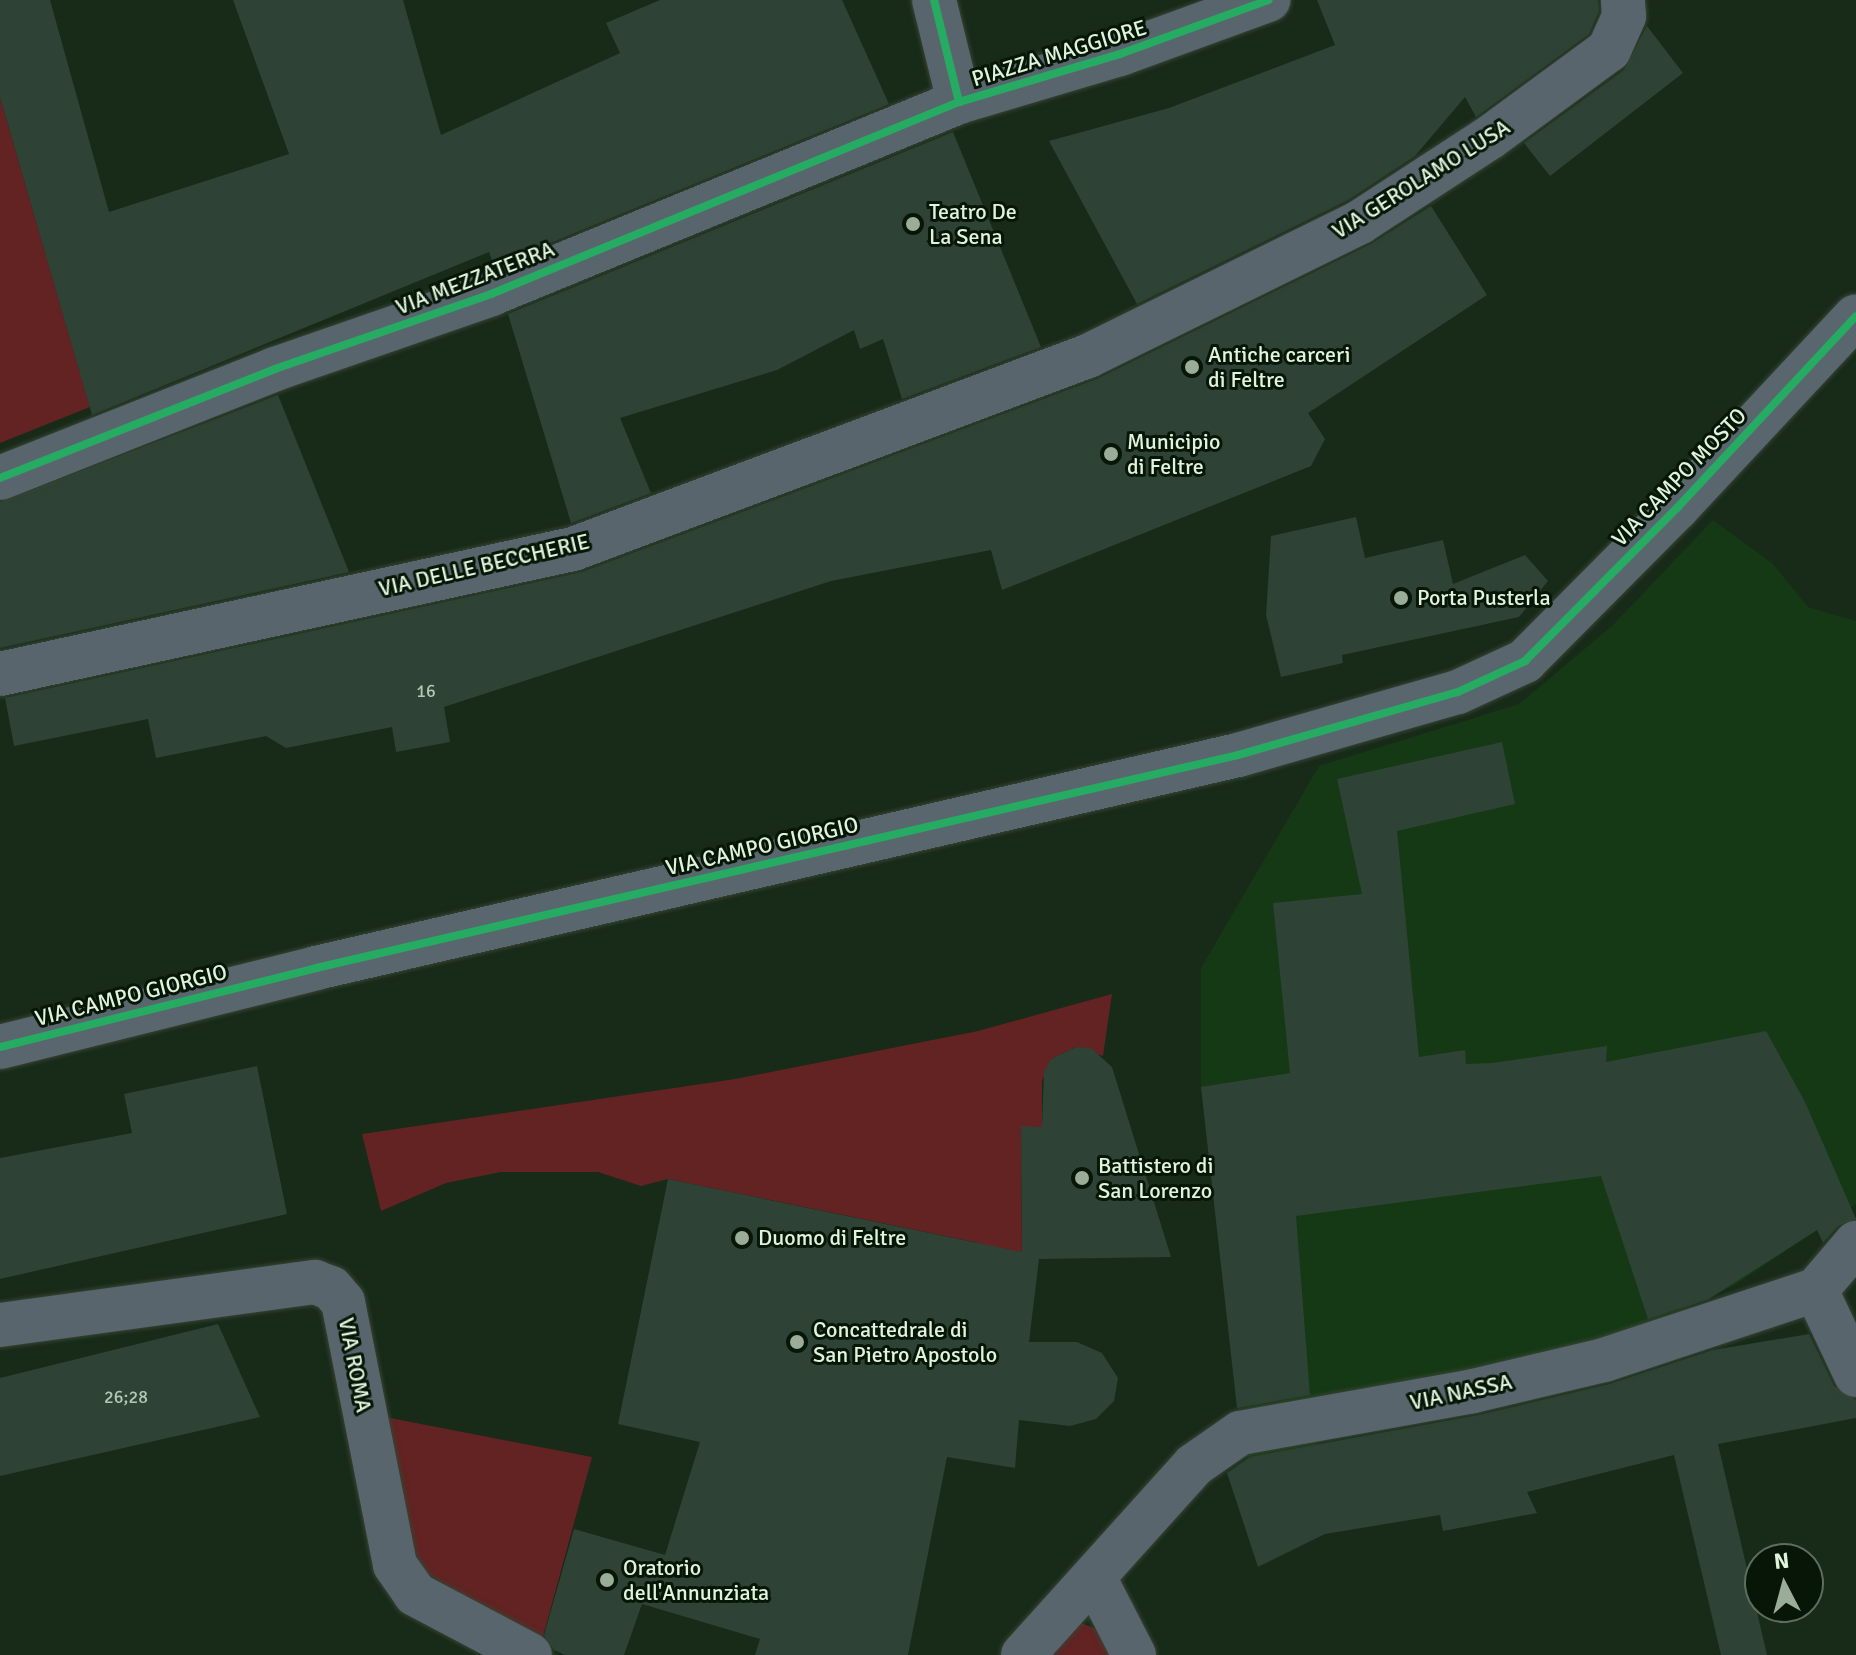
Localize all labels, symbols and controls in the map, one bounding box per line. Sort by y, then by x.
street label: PIAZZA MAGGIORE [968,14,1150,92]
street label: VIA GEROLAMO LUSA [1327,114,1515,244]
place label: Teatro De La Sena [929,198,1017,250]
marker: Teatro De La Sena [904,215,922,233]
street label: VIA MEZZATERRA [392,236,558,320]
place label: Antiche carceri di Feltre [1208,341,1350,392]
marker: Antiche carceri di Feltre [1183,358,1201,376]
street label: VIA CAMPO MOSTO [1606,402,1752,552]
place label: Municipio di Feltre [1127,428,1220,480]
marker: Municipio di Feltre [1102,445,1120,463]
street label: VIA DELLE BECCHERIE [376,528,592,602]
place label: Porta Pusterla [1417,585,1551,611]
marker: Porta Pusterla [1392,589,1410,607]
house number: 16 [416,680,436,702]
street label: VIA CAMPO GIORGIO [663,811,861,881]
street label: VIA CAMPO GIORGIO [32,958,230,1032]
place label: Battistero di San Lorenzo [1098,1152,1213,1204]
marker: Battistero di San Lorenzo [1073,1169,1091,1187]
place label: Duomo di Feltre [758,1225,906,1251]
marker: Duomo di Feltre [733,1229,751,1247]
street label: VIA ROMA [333,1315,377,1415]
place label: Concattedrale di San Pietro Apostolo [813,1316,997,1368]
marker: Concattedrale di San Pietro Apostolo [788,1333,806,1351]
street label: VIA NASSA [1408,1368,1514,1416]
house number: 26;28 [104,1386,148,1408]
north arrow [1744,1543,1824,1623]
text: N [1773,1546,1791,1575]
place label: Oratorio dell'Annunziata [623,1554,769,1606]
marker: Oratorio dell'Annunziata [598,1571,616,1589]

